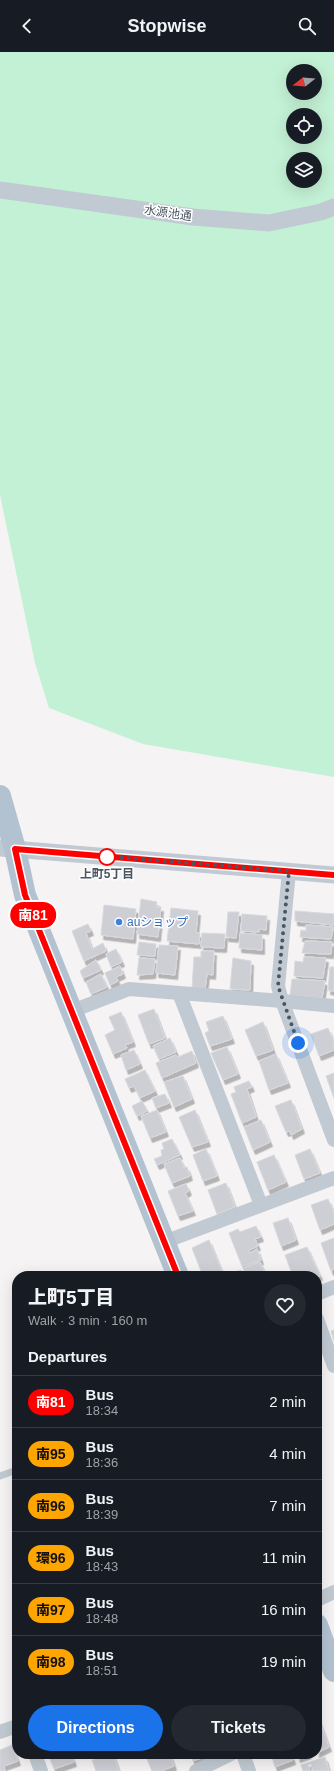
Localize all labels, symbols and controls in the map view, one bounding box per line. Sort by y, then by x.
icon: back [16,15,38,37]
icon: search [296,15,318,37]
text: Stopwise [127,16,207,36]
north arrow [286,64,322,100]
map controls [286,64,322,188]
button: locate [286,108,322,144]
button: layers [286,152,322,188]
street label: 水源池通 [143,203,193,223]
marker: 上町5丁目 [98,848,116,866]
place label: 上町5丁目 [80,867,134,881]
line badge: 南81 [10,902,56,928]
text: 南81 [18,907,48,923]
place label: auショップ [127,915,188,929]
marker: auショップ [114,917,124,927]
your location [288,1033,308,1053]
button: heart [264,1284,306,1326]
text: 上町5丁目 [28,1287,115,1308]
text: Walk · 3 min · 160 m [28,1313,147,1328]
text: Departures [28,1348,107,1365]
text: Bus [86,1386,114,1403]
text: 2 min [269,1393,306,1410]
text: 南81 [36,1394,66,1410]
text: 18:34 [86,1403,118,1418]
text: Bus [86,1438,114,1455]
text: 4 min [269,1445,306,1462]
text: 南95 [36,1446,66,1462]
text: 18:36 [86,1455,118,1470]
text: Bus [86,1490,114,1507]
text: 7 min [269,1497,306,1514]
text: 南96 [36,1498,66,1514]
text: 18:39 [86,1507,118,1522]
text: Bus [86,1542,114,1559]
text: 11 min [262,1549,306,1566]
text: 環96 [36,1550,66,1566]
text: 18:43 [86,1559,118,1574]
text: Bus [86,1594,114,1611]
text: 16 min [261,1601,306,1618]
text: 南97 [36,1602,66,1618]
text: 18:48 [86,1611,118,1626]
text: Bus [86,1646,114,1663]
text: 19 min [261,1653,306,1670]
text: 南98 [36,1654,66,1670]
text: 18:51 [86,1663,118,1678]
button: Directions [28,1705,163,1751]
button: Tickets [171,1705,306,1751]

